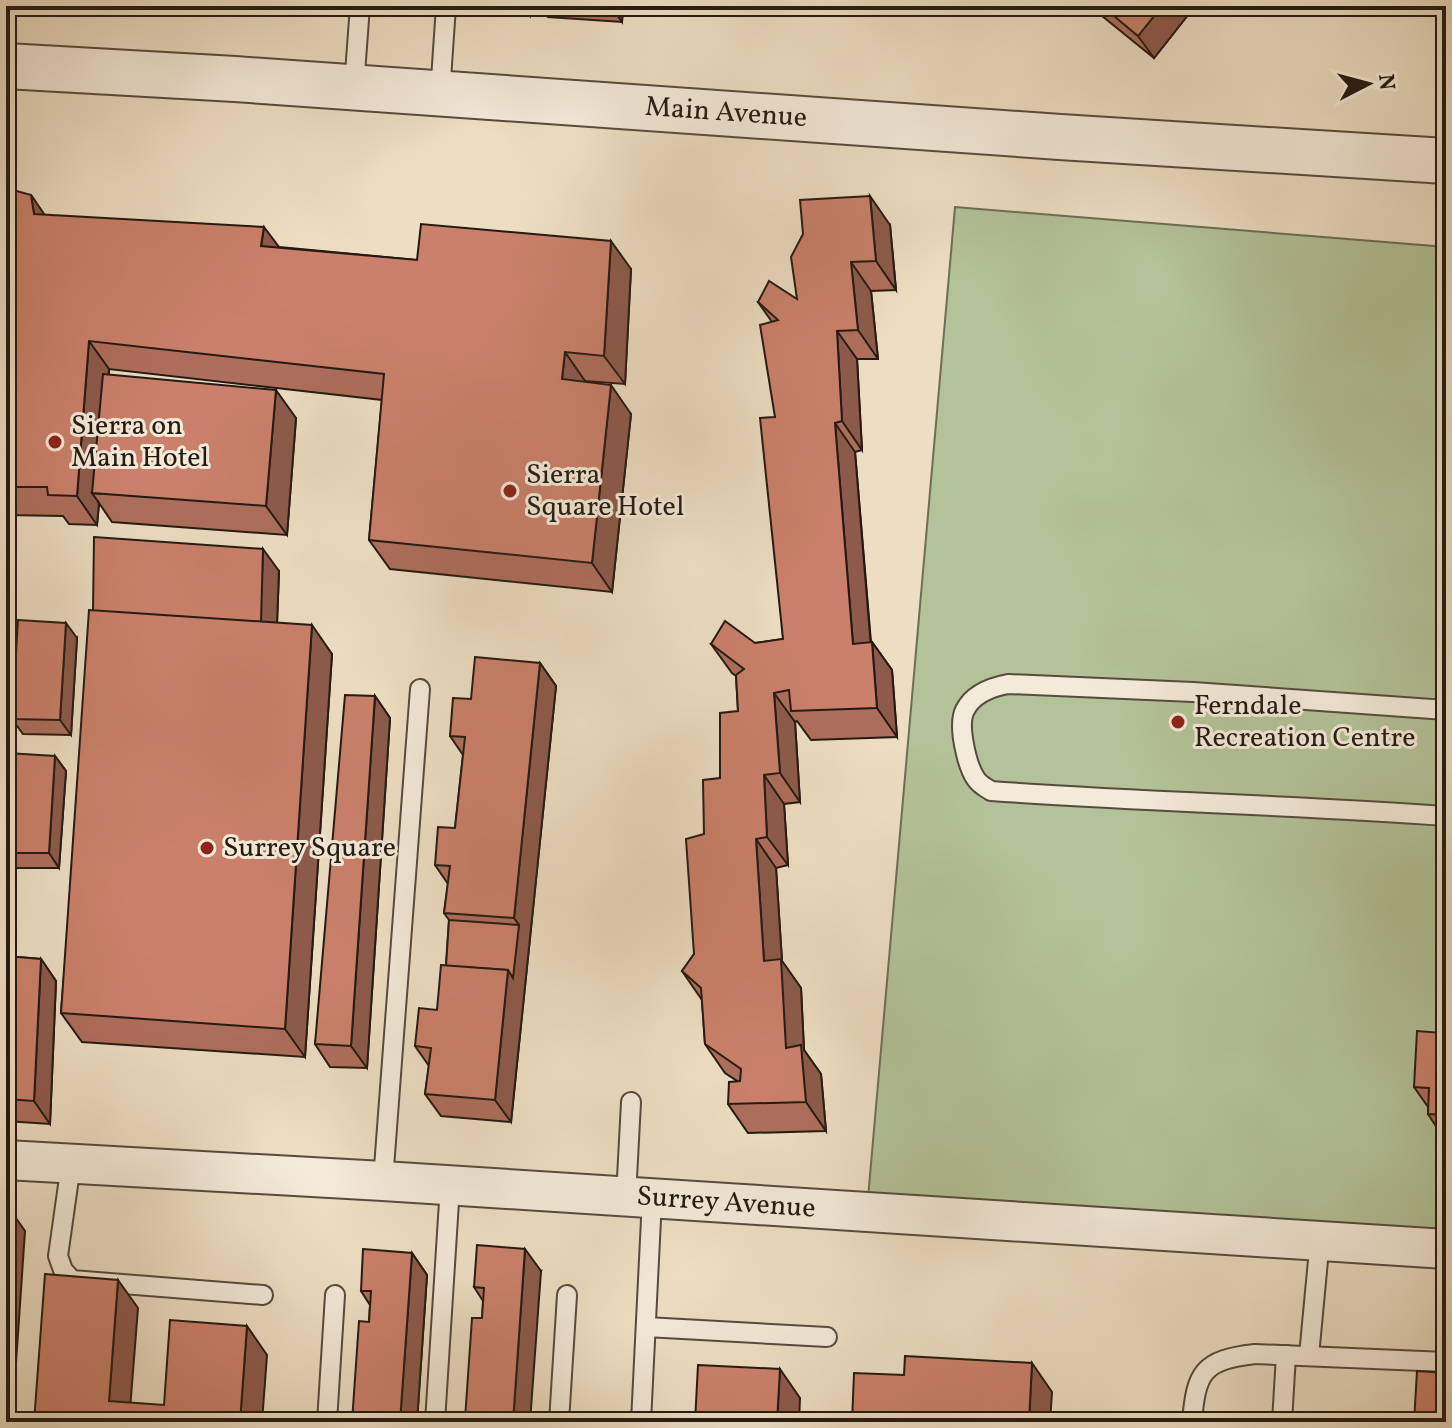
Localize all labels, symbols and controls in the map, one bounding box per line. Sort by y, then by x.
north arrow [1328,44,1408,124]
text: N [1369,73,1402,92]
street label: Main Avenue [644,88,808,138]
place label: Sierra on Main Hotel [71,407,209,478]
marker: Sierra on Main Hotel [46,433,64,451]
place label: Sierra Square Hotel [526,456,684,527]
marker: Sierra Square Hotel [501,482,519,500]
place label: Ferndale Recreation Centre [1194,687,1415,758]
marker: Ferndale Recreation Centre [1169,713,1187,731]
place label: Surrey Square [223,829,396,868]
marker: Surrey Square [198,839,216,857]
street label: Surrey Avenue [635,1177,817,1229]

